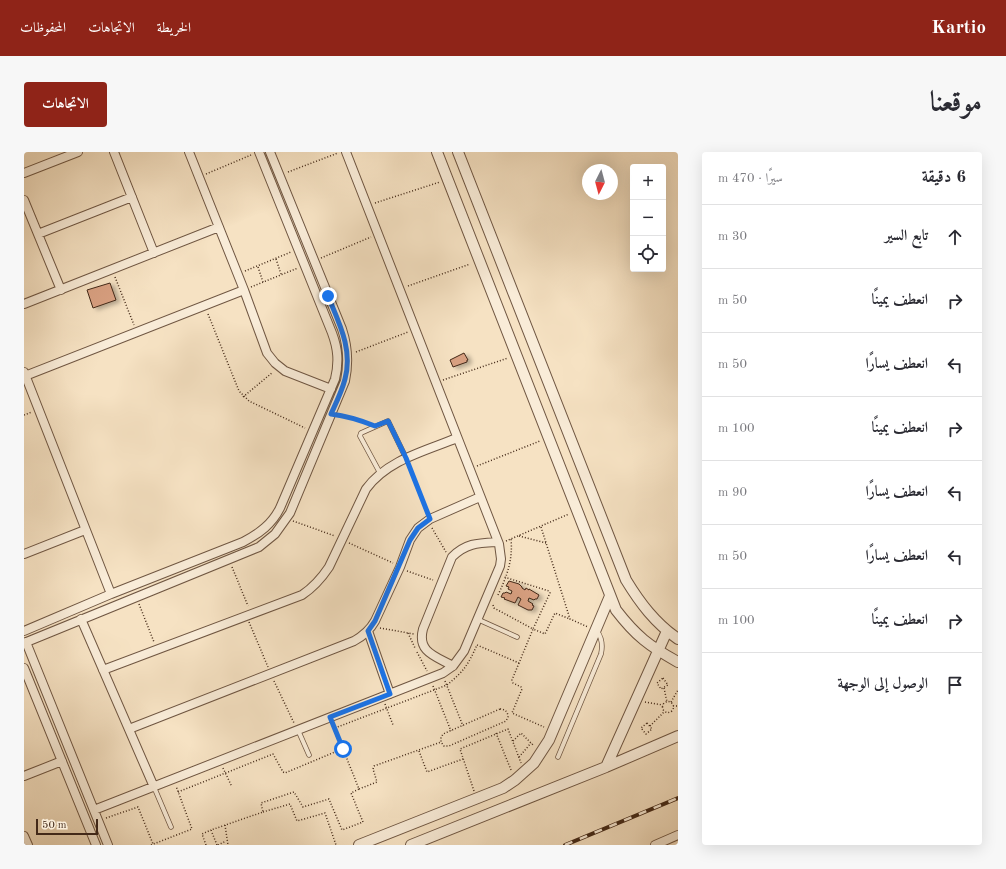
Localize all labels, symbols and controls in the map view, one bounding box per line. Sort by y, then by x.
text: Kartio [931,19,986,38]
text: المحفوظات [20,21,66,35]
text: الاتجاهات [88,21,135,35]
text: الخريطة [157,21,191,35]
button: الاتجاهات [24,82,107,127]
text: موقعنا [930,90,982,118]
north arrow [582,164,618,200]
map controls [630,164,666,272]
button: + [630,164,666,200]
text: 6 دقيقة [922,169,966,186]
text: سيرًا · 470 m [718,172,783,185]
button: − [630,200,666,236]
icon: ahead [944,226,966,248]
text: تابع السير [885,229,928,244]
text: 30 m [718,230,747,243]
button: locate [630,236,666,272]
route end [319,287,337,305]
icon: right [944,290,966,312]
text: انعطف يمينًا [872,293,928,308]
text: 50 m [718,294,747,307]
icon: left [944,354,966,376]
text: انعطف يسارًا [866,357,928,372]
text: 50 m [718,358,747,371]
icon: right [944,418,966,440]
text: انعطف يمينًا [872,421,928,436]
text: 100 m [718,422,755,435]
icon: left [944,482,966,504]
text: انعطف يسارًا [866,485,928,500]
text: 90 m [718,486,747,499]
icon: left [944,546,966,568]
text: انعطف يسارًا [866,549,928,564]
text: 50 m [718,550,747,563]
icon: right [944,610,966,632]
text: انعطف يمينًا [872,613,928,628]
text: 100 m [718,614,755,627]
icon: arrive [944,674,966,696]
text: الوصول إلى الوجهة [837,677,928,692]
route start [334,740,352,758]
scale bar [36,817,98,836]
text: 50 m [42,820,67,831]

